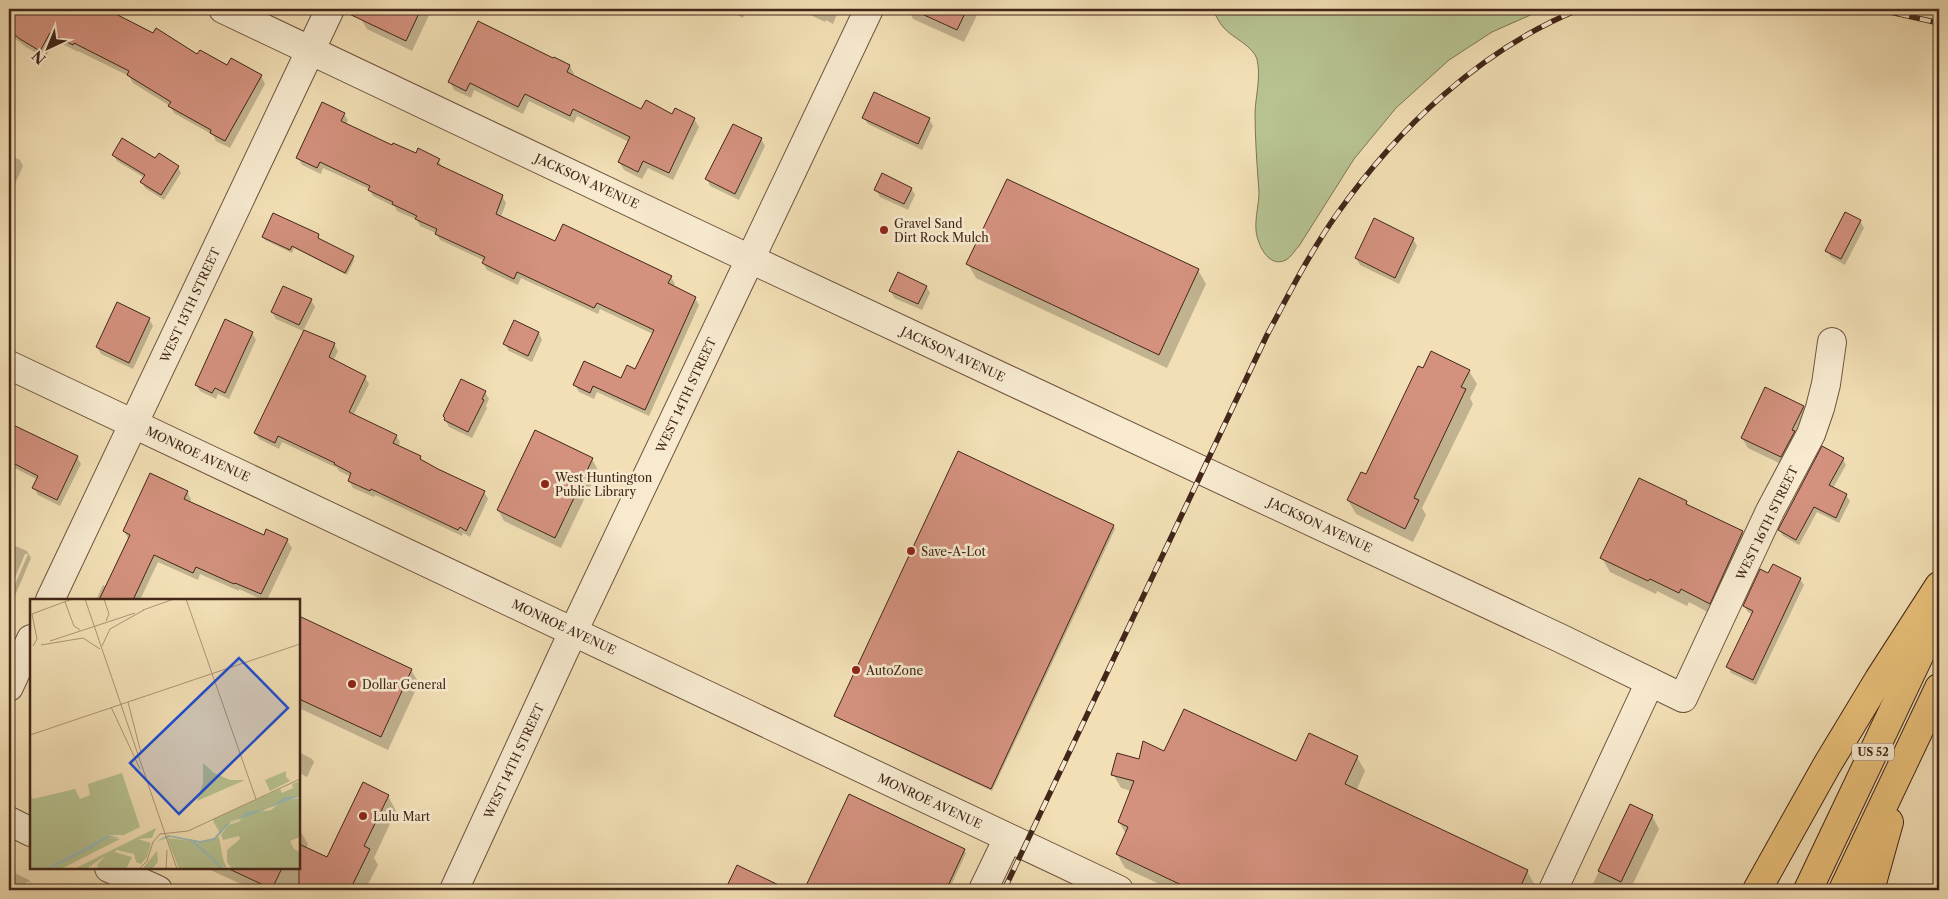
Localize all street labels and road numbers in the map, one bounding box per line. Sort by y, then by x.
street label: JACKSON AVENUE [531,149,642,212]
street label: WEST 13TH STREET [156,245,223,366]
street label: JACKSON AVENUE [897,322,1008,385]
street label: WEST 14TH STREET [652,335,719,456]
street label: MONROE AVENUE [143,423,253,485]
street label: WEST 16TH STREET [1732,463,1801,583]
street label: JACKSON AVENUE [1264,493,1375,556]
street label: MONROE AVENUE [509,596,619,658]
street label: WEST 14TH STREET [480,701,547,822]
road number: US 52 [1852,744,1894,760]
street label: MONROE AVENUE [875,770,985,832]

